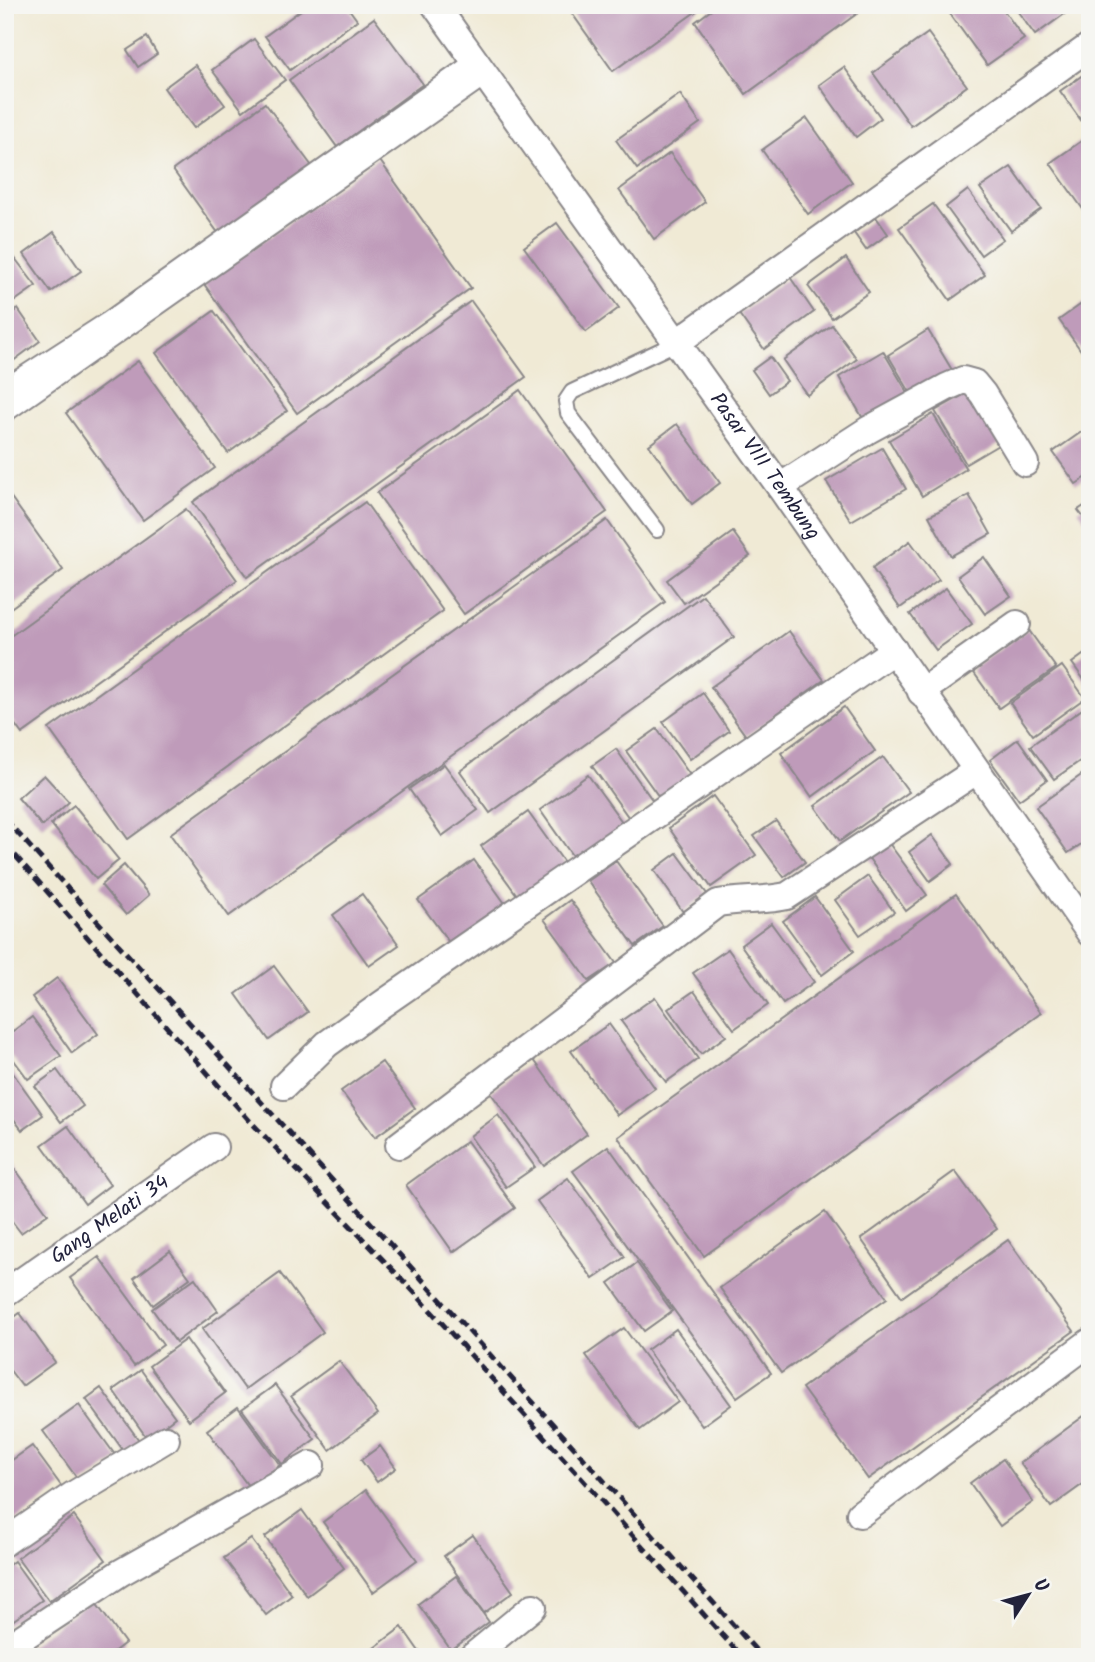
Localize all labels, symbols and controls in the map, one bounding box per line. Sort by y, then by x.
street label: Pasar VIII Tembung [701,386,829,547]
street label: Gang Melati 34 [44,1167,176,1273]
north arrow [993,1560,1064,1630]
text: U [1025,1573,1056,1600]

